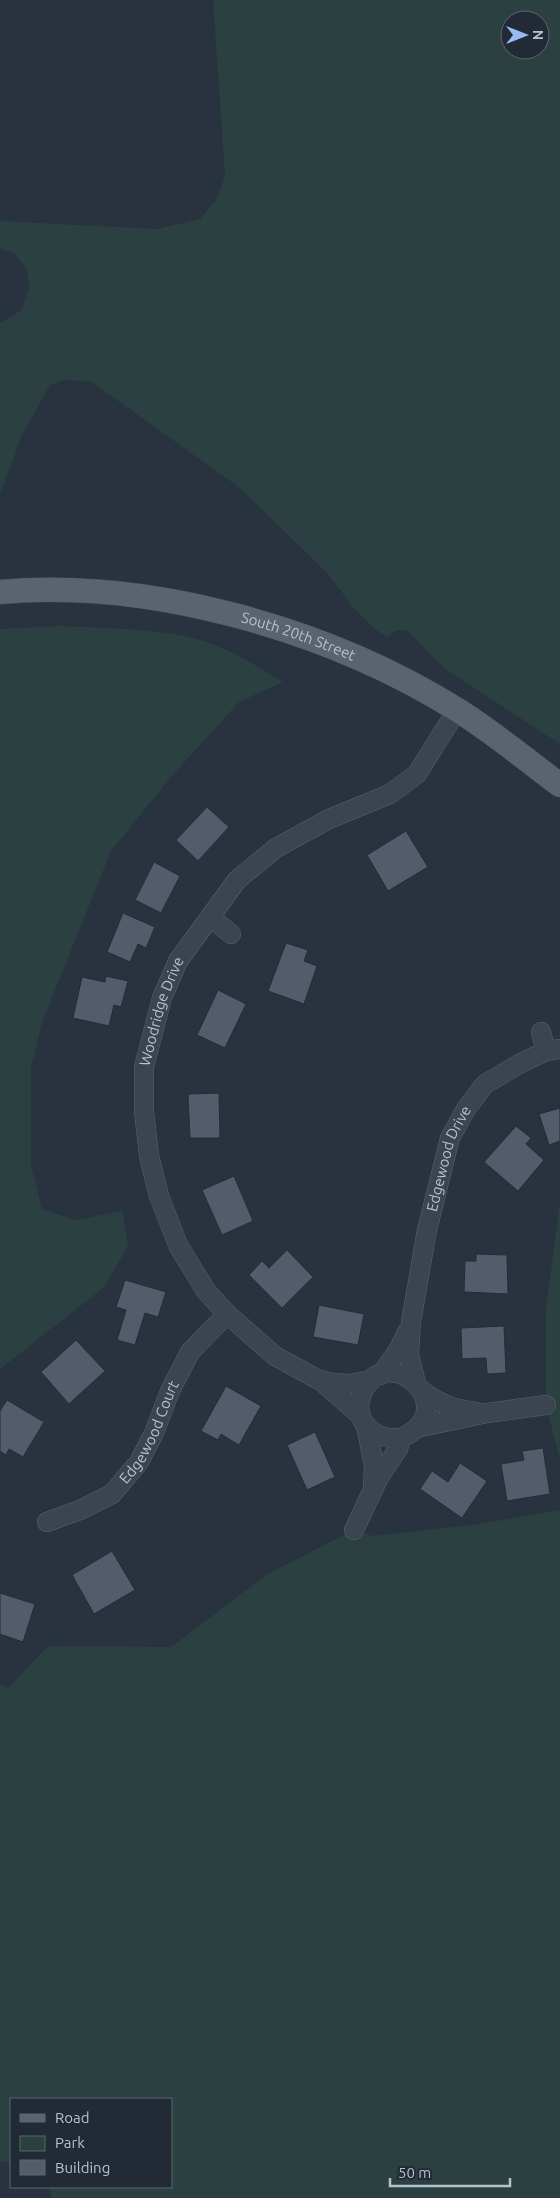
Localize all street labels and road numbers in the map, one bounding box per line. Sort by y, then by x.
street label: South 20th Street [239,608,358,664]
street label: Woodridge Drive [136,954,187,1068]
street label: Edgewood Drive [423,1103,474,1213]
street label: Edgewood Court [116,1378,182,1487]

